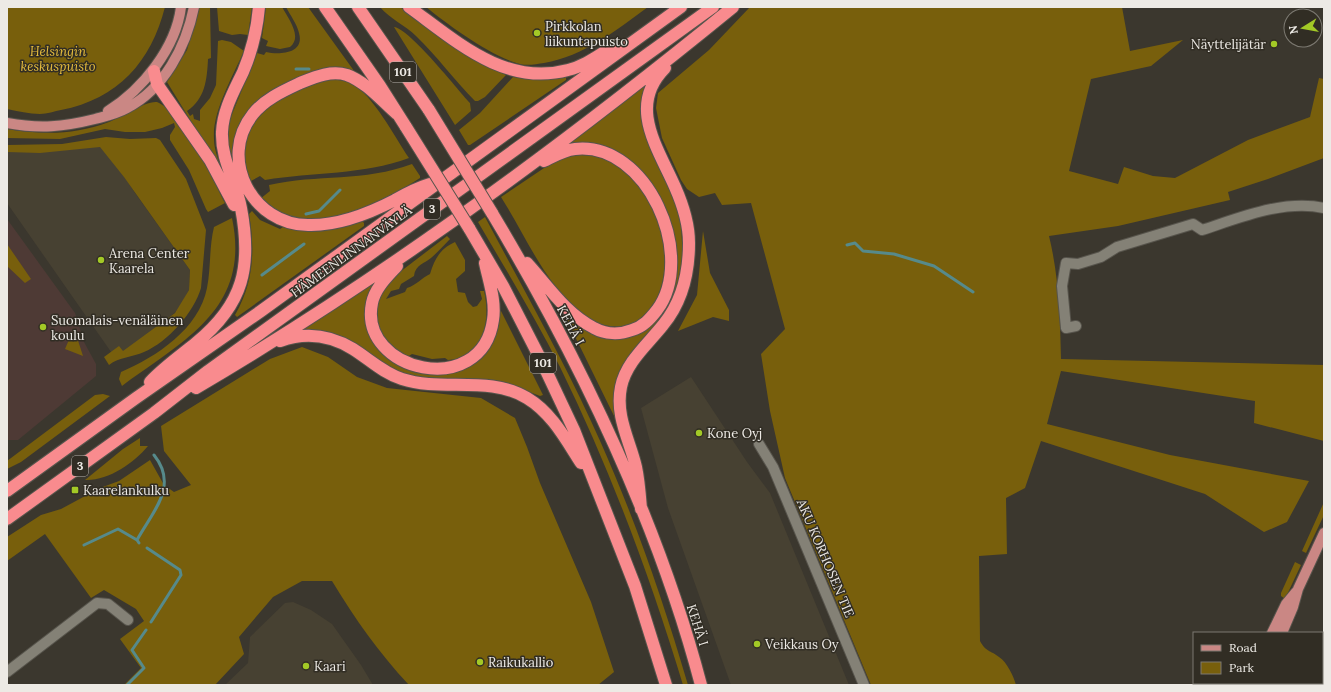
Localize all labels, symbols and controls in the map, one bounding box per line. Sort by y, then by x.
north arrow [1283,8,1323,48]
place label: Pirkkolan liikuntapuisto [545,18,628,50]
text: N [1285,24,1301,35]
marker: Pirkkolan liikuntapuisto [532,28,542,38]
place label: Näyttelijätär [1191,36,1266,53]
marker: Näyttelijätär [1269,39,1279,49]
park label: Helsingin keskuspuisto [21,43,96,75]
road number: 101 [390,62,416,82]
road number: 3 [424,199,440,219]
street label: HÄMEENLINNANVÄYLÄ [287,201,416,301]
place label: Arena Center Kaarela [108,245,190,277]
marker: Arena Center Kaarela [96,255,106,265]
street label: KEHÄ I [553,302,588,348]
place label: Suomalais-venäläinen koulu [51,312,184,344]
marker: Suomalais-venäläinen koulu [38,322,48,332]
road number: 101 [530,353,556,373]
place label: Kone Oyj [707,425,762,442]
marker: Kone Oyj [694,428,704,438]
road number: 3 [72,456,88,476]
place label: Kaarelankulku [83,482,169,499]
marker: Kaarelankulku [70,485,80,495]
street label: AKU KORHOSEN TIE [793,495,858,620]
street label: KEHÄ I [683,602,712,648]
legend [1193,632,1323,684]
place label: Veikkaus Oy [764,636,839,653]
marker: Veikkaus Oy [752,639,762,649]
text: Road [1229,640,1257,655]
place label: Raikukallio [488,654,554,671]
marker: Raikukallio [475,657,485,667]
place label: Kaari [314,658,346,675]
text: Park [1229,660,1255,675]
marker: Kaari [301,661,311,671]

